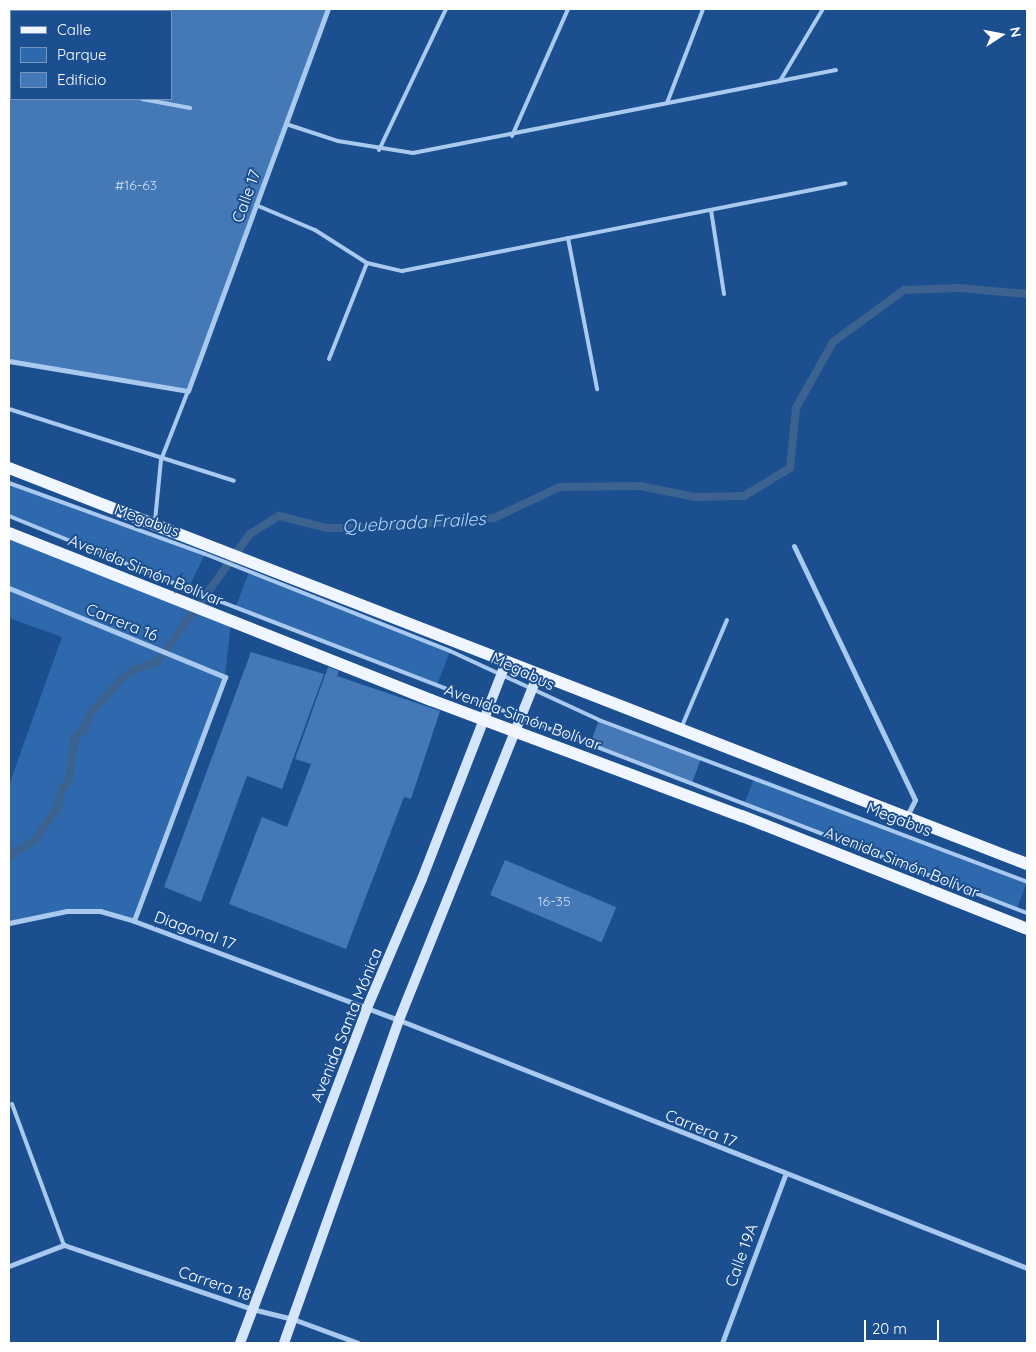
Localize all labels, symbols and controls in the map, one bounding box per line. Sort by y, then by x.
legend [10,10,172,100]
north arrow [976,10,1026,60]
text: Calle [57,20,91,39]
text: N [1006,25,1026,39]
text: Parque [57,45,107,64]
text: Edificio [57,70,106,89]
street label: Calle 17 [228,167,264,225]
house number: #16-63 [115,177,157,193]
street label: Megabus [112,499,182,541]
water label: Quebrada Frailes [342,508,486,538]
street label: Avenida Simón Bolívar [66,530,226,610]
street label: Carrera 16 [83,599,161,645]
street label: Megabus [488,648,558,694]
street label: Avenida Simón Bolívar [442,680,604,754]
street label: Megabus [864,798,934,840]
street label: Avenida Simón Bolívar [822,822,982,902]
house number: 16-35 [537,893,571,909]
street label: Diagonal 17 [152,906,238,954]
street label: Avenida Santa Mónica [306,945,386,1105]
street label: Carrera 17 [662,1105,740,1151]
street label: Calle 19A [721,1221,761,1289]
street label: Carrera 18 [176,1262,254,1304]
scale bar [866,1310,941,1342]
text: 20 m [872,1319,907,1338]

